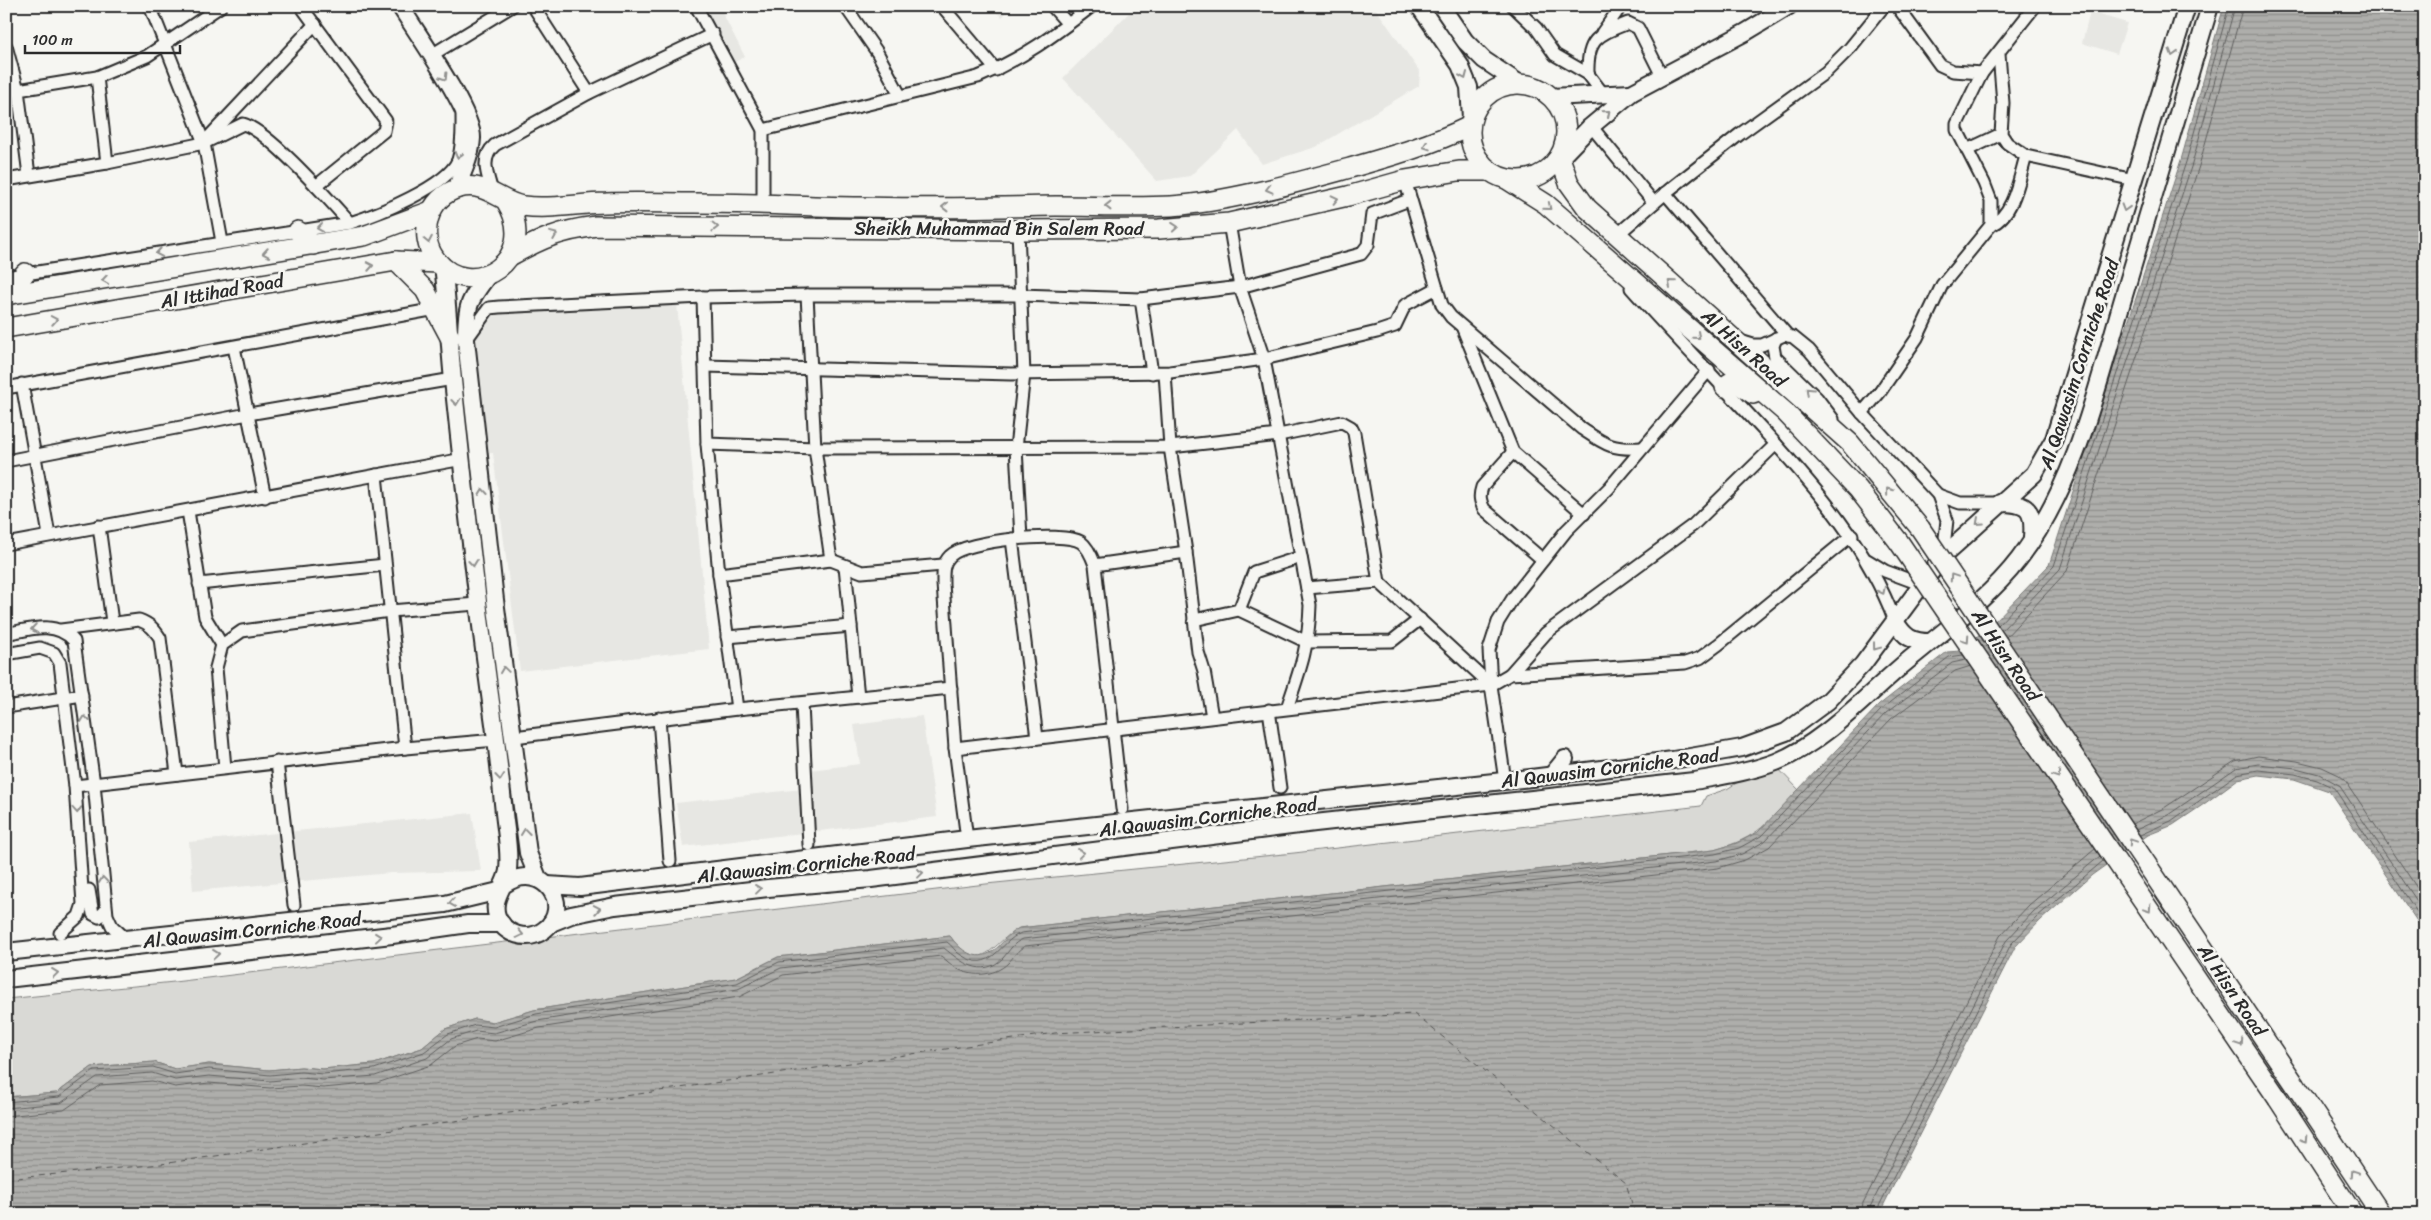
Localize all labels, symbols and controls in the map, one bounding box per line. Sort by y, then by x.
scale bar [25,22,180,54]
text: 100 m [32,27,73,53]
one-way arrow [2168,48,2178,57]
one-way arrow [1458,71,1469,80]
one-way arrow [438,72,447,81]
one-way arrow [1601,110,1610,118]
one-way arrow [1422,140,1430,150]
one-way arrow [454,151,464,159]
one-way arrow [1264,183,1273,194]
one-way arrow [1330,194,1339,205]
one-way arrow [1104,201,1112,211]
one-way arrow [1542,201,1551,209]
one-way arrow [941,202,949,212]
one-way arrow [2121,204,2131,212]
street label: Sheikh Muhammad Bin Salem Road [854,212,1145,245]
one-way arrow [315,222,323,233]
one-way arrow [712,222,720,232]
one-way arrow [1172,222,1180,233]
one-way arrow [549,230,558,241]
one-way arrow [423,236,433,245]
one-way arrow [155,247,163,258]
one-way arrow [261,248,270,258]
street label: Al Qawasim Corniche Road [2029,253,2129,474]
one-way arrow [365,261,374,271]
street label: Al Ittihad Road [157,264,288,318]
one-way arrow [101,274,110,284]
one-way arrow [1667,279,1676,288]
street label: Al Hisn Road [1693,300,1796,397]
one-way arrow [50,316,59,326]
one-way arrow [1692,330,1701,339]
one-way arrow [1806,388,1815,397]
one-way arrow [450,398,461,406]
one-way arrow [478,487,489,495]
one-way arrow [1887,488,1895,497]
one-way arrow [1976,516,1985,525]
one-way arrow [467,560,478,568]
one-way arrow [1950,573,1959,583]
one-way arrow [1876,585,1886,594]
street label: Al Hisn Road [1962,601,2050,710]
one-way arrow [29,623,37,634]
one-way arrow [1960,634,1969,644]
one-way arrow [1873,641,1882,651]
one-way arrow [500,666,510,675]
one-way arrow [80,714,91,722]
street label: Al Qawasim Corniche Road [1498,738,1723,798]
one-way arrow [2051,769,2060,778]
one-way arrow [494,773,505,781]
street label: Al Qawasim Corniche Road [1096,787,1321,847]
one-way arrow [71,806,82,814]
one-way arrow [520,827,531,835]
street label: Al Qawasim Corniche Road [694,837,919,893]
one-way arrow [2129,838,2138,848]
one-way arrow [1078,848,1086,859]
one-way arrow [916,868,924,879]
one-way arrow [98,876,109,884]
one-way arrow [755,884,763,895]
one-way arrow [448,897,456,908]
street label: Al Qawasim Corniche Road [140,902,365,958]
one-way arrow [593,904,602,914]
one-way arrow [2142,904,2152,913]
one-way arrow [516,929,525,939]
one-way arrow [374,932,382,943]
street label: Al Hisn Road [2188,936,2276,1045]
one-way arrow [212,949,220,960]
one-way arrow [51,968,59,979]
one-way arrow [2234,1038,2243,1047]
one-way arrow [2298,1134,2308,1143]
one-way arrow [2351,1169,2360,1179]

